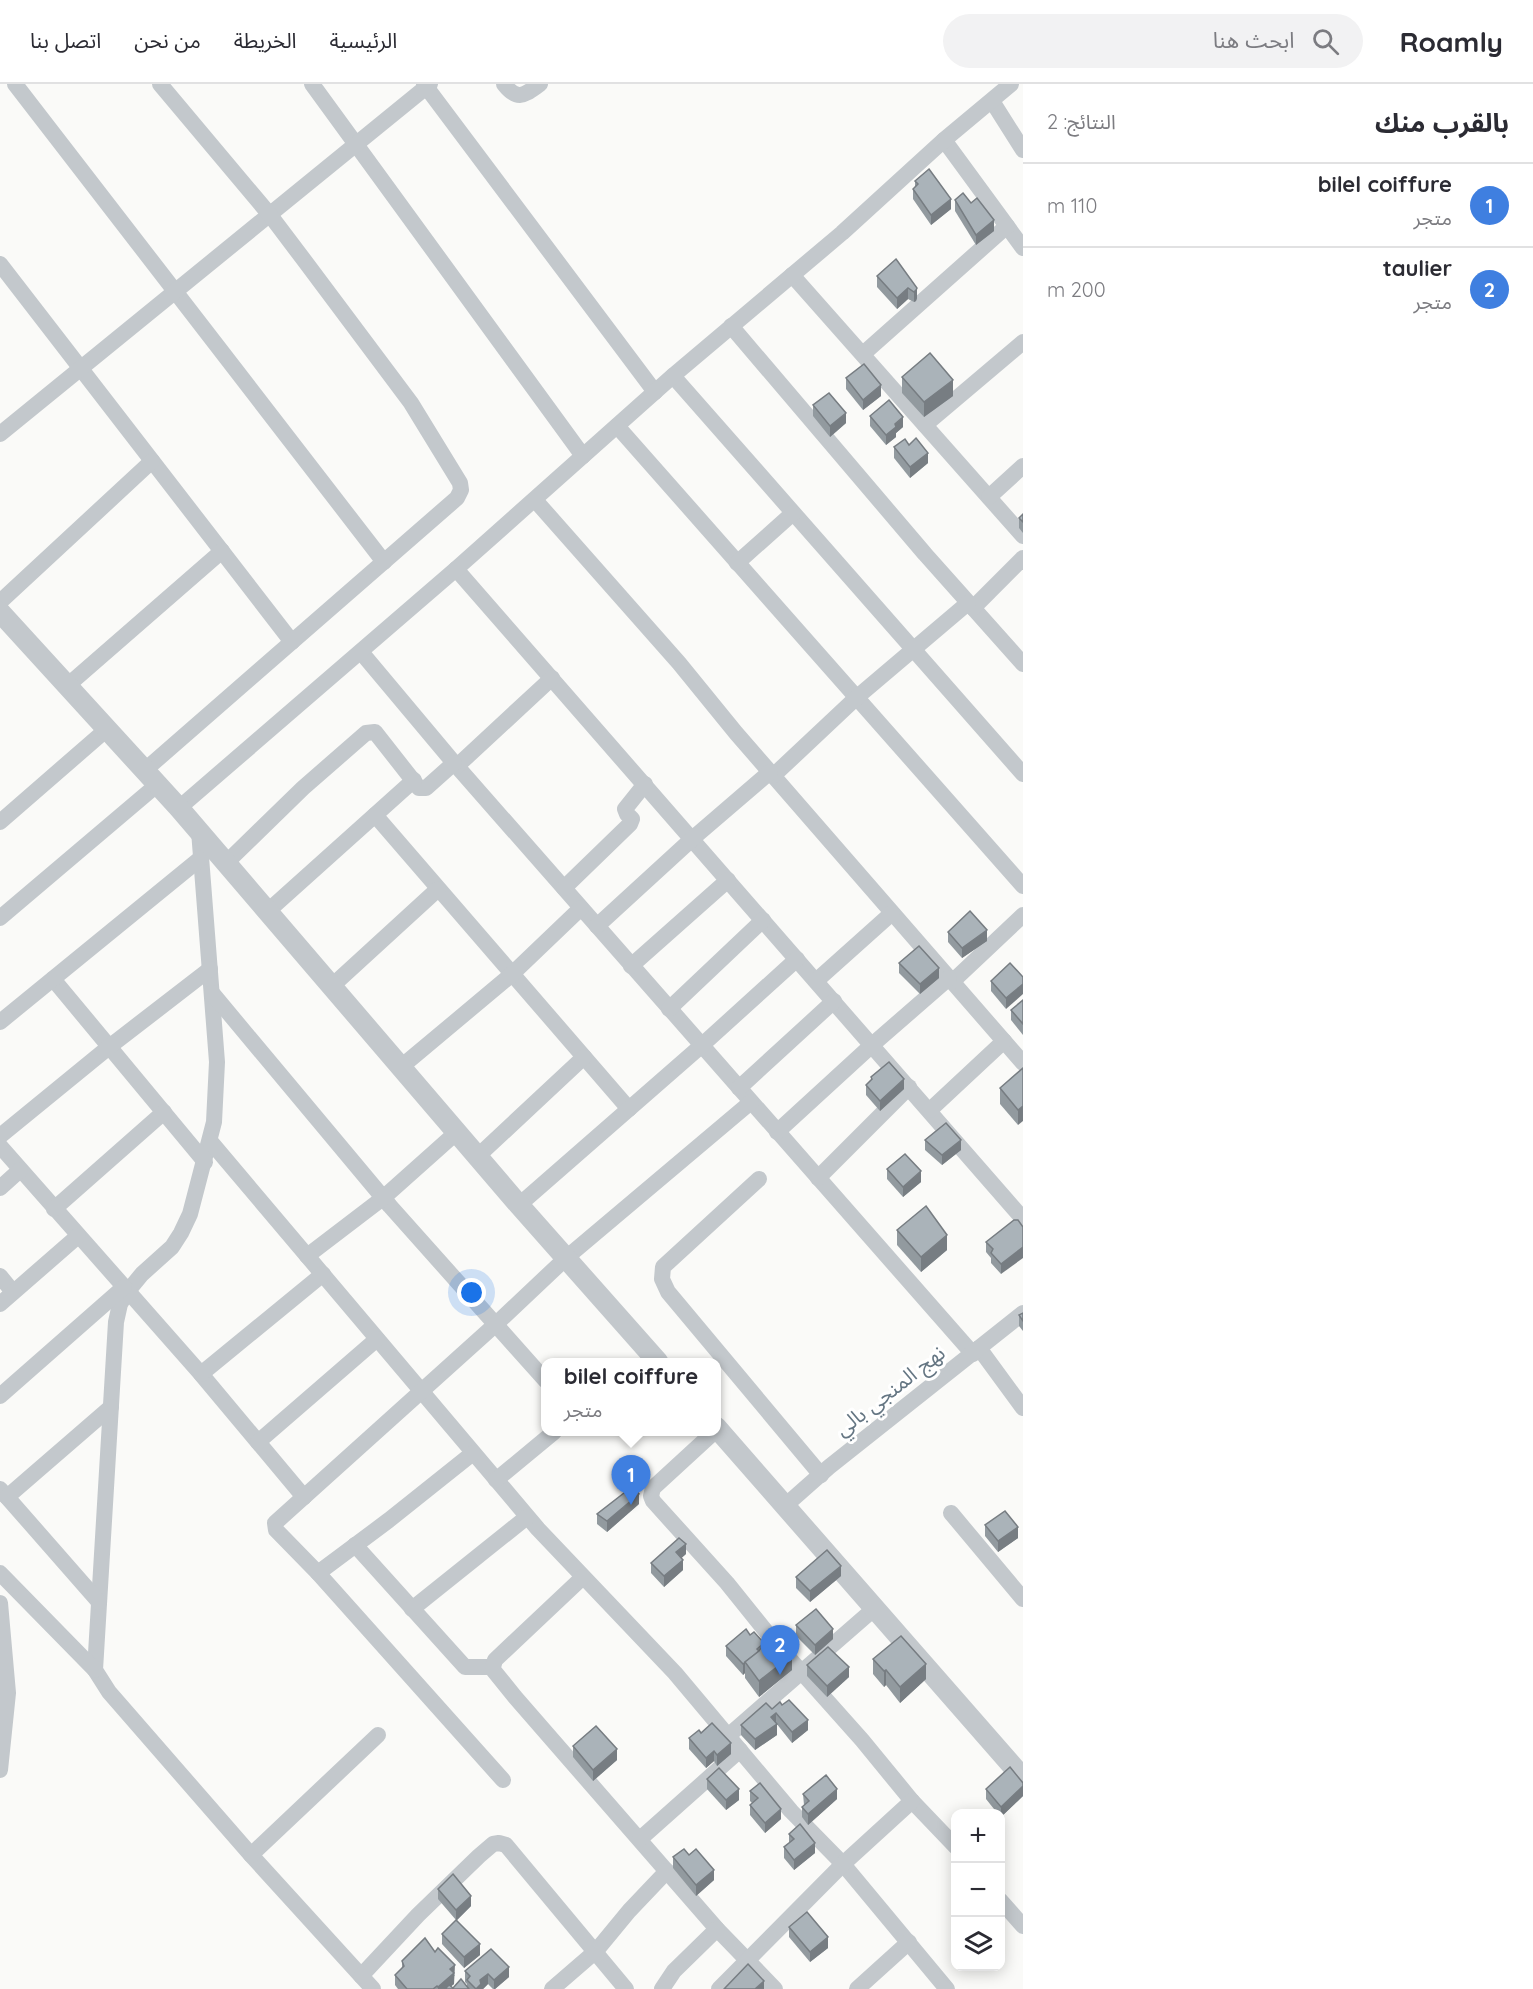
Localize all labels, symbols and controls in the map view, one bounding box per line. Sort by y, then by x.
search box [943,14,1363,68]
text: Roamly [1399,24,1503,59]
icon: search [1309,25,1342,58]
text: ابحث هنا [1213,26,1294,54]
text: اتصل بنا [30,27,101,53]
text: من نحن [134,27,201,53]
text: الخريطة [234,27,297,53]
text: الرئيسية [330,27,397,53]
text: بالقرب منك [1375,106,1509,139]
text: النتائج: 2 [1047,109,1116,134]
text: bilel coiffure [1318,170,1452,198]
text: 110 m [1047,193,1097,218]
text: 1 [1486,193,1493,218]
text: متجر [1413,205,1452,230]
text: taulier [1383,254,1452,282]
text: 200 m [1047,277,1106,302]
text: 2 [1484,277,1495,302]
text: متجر [1413,289,1452,314]
your location [457,1278,486,1307]
street label: نهج المنجي بالي [829,1339,952,1444]
popup [541,1358,721,1436]
text: bilel coiffure [564,1362,698,1390]
text: متجر [564,1397,602,1422]
pin: 1 [612,1456,650,1505]
pin: 2 [760,1626,800,1675]
map controls [951,1809,1005,1971]
button: + [951,1809,1005,1863]
button: − [951,1863,1005,1917]
button: layers [951,1917,1005,1971]

